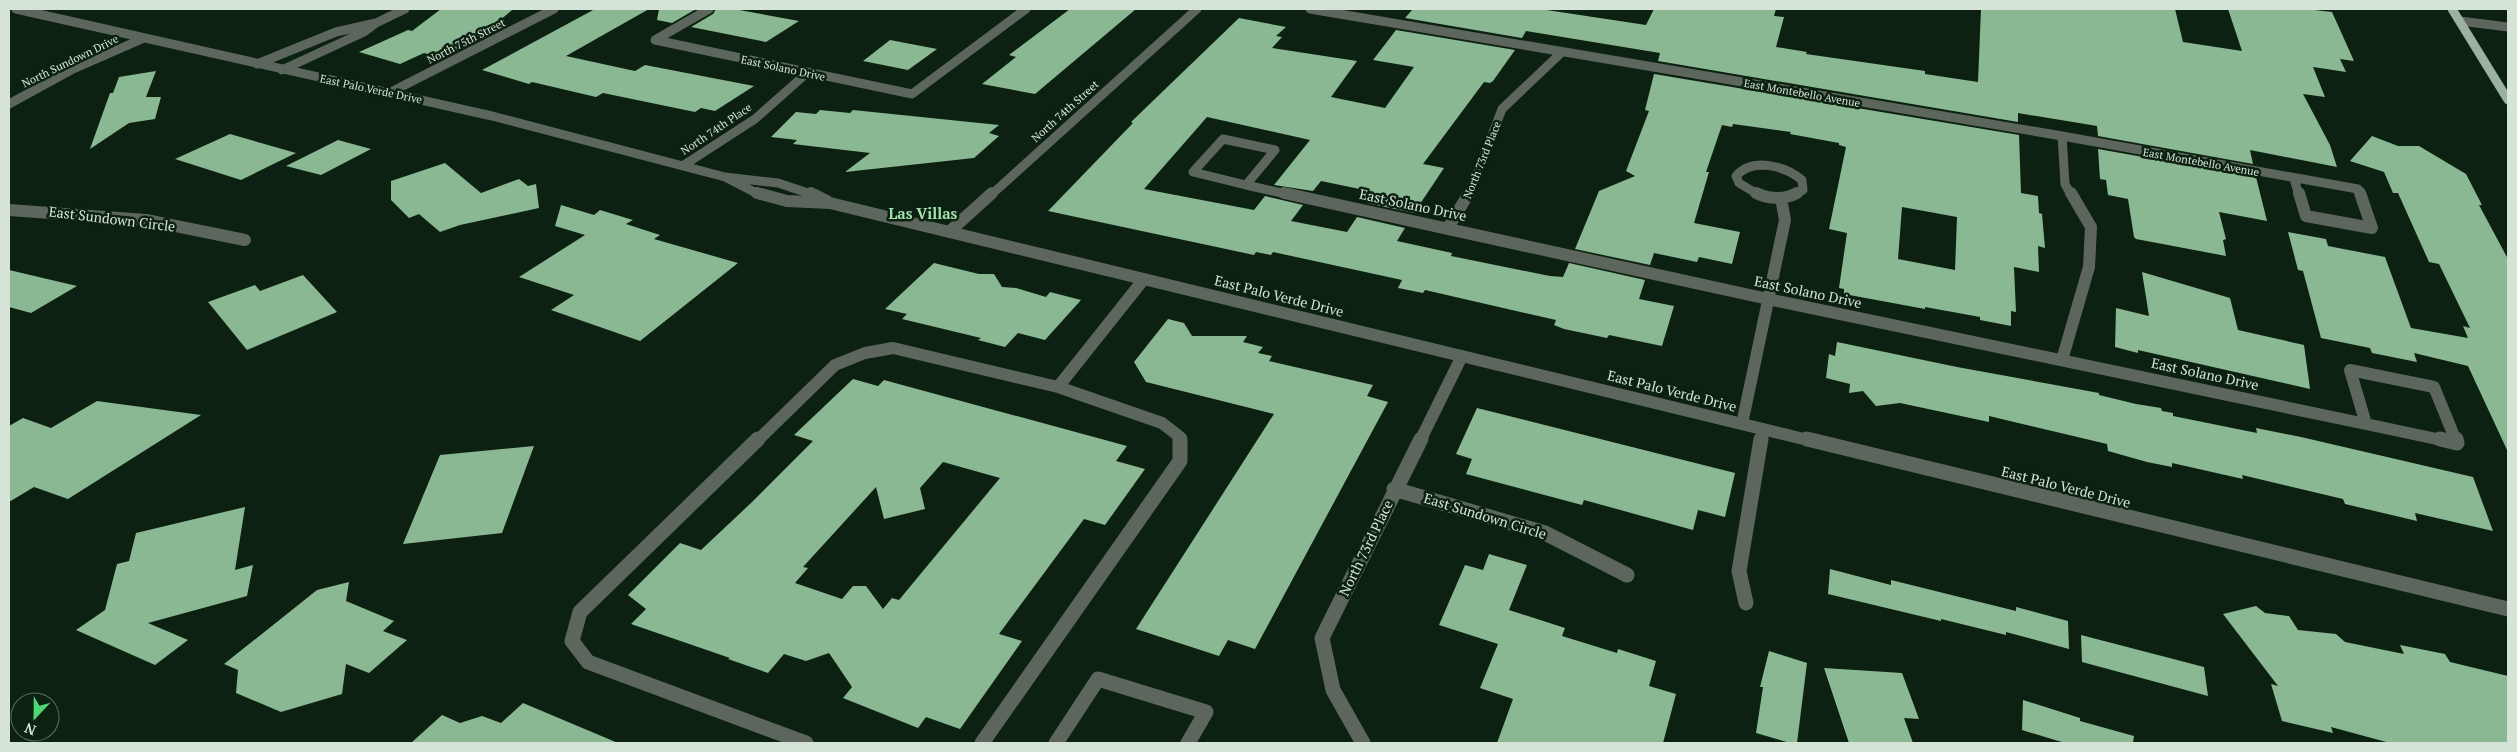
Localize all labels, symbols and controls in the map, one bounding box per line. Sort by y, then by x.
street label: North 75th Street [425,15,507,67]
street label: North Sundown Drive [19,31,121,90]
street label: East Solano Drive [740,52,827,84]
street label: East Palo Verde Drive [319,71,424,107]
street label: East Montebello Avenue [1743,76,1862,110]
street label: North 74th Street [1028,77,1102,145]
street label: North 74th Place [678,100,754,158]
street label: North 73rd Place [1460,119,1504,201]
street label: East Montebello Avenue [2142,145,2261,179]
street label: East Solano Drive [1358,184,1469,225]
street label: East Sundown Circle [48,201,176,236]
district label: Las Villas [889,203,958,223]
street label: East Palo Verde Drive [1213,270,1346,321]
street label: East Solano Drive [1753,271,1864,312]
street label: East Solano Drive [2150,353,2261,394]
street label: East Palo Verde Drive [1606,365,1739,416]
street label: East Palo Verde Drive [2000,461,2133,512]
street label: East Sundown Circle [1421,488,1549,543]
street label: North 73rd Place [1334,497,1397,599]
north arrow [10,692,60,742]
text: N [21,719,38,740]

